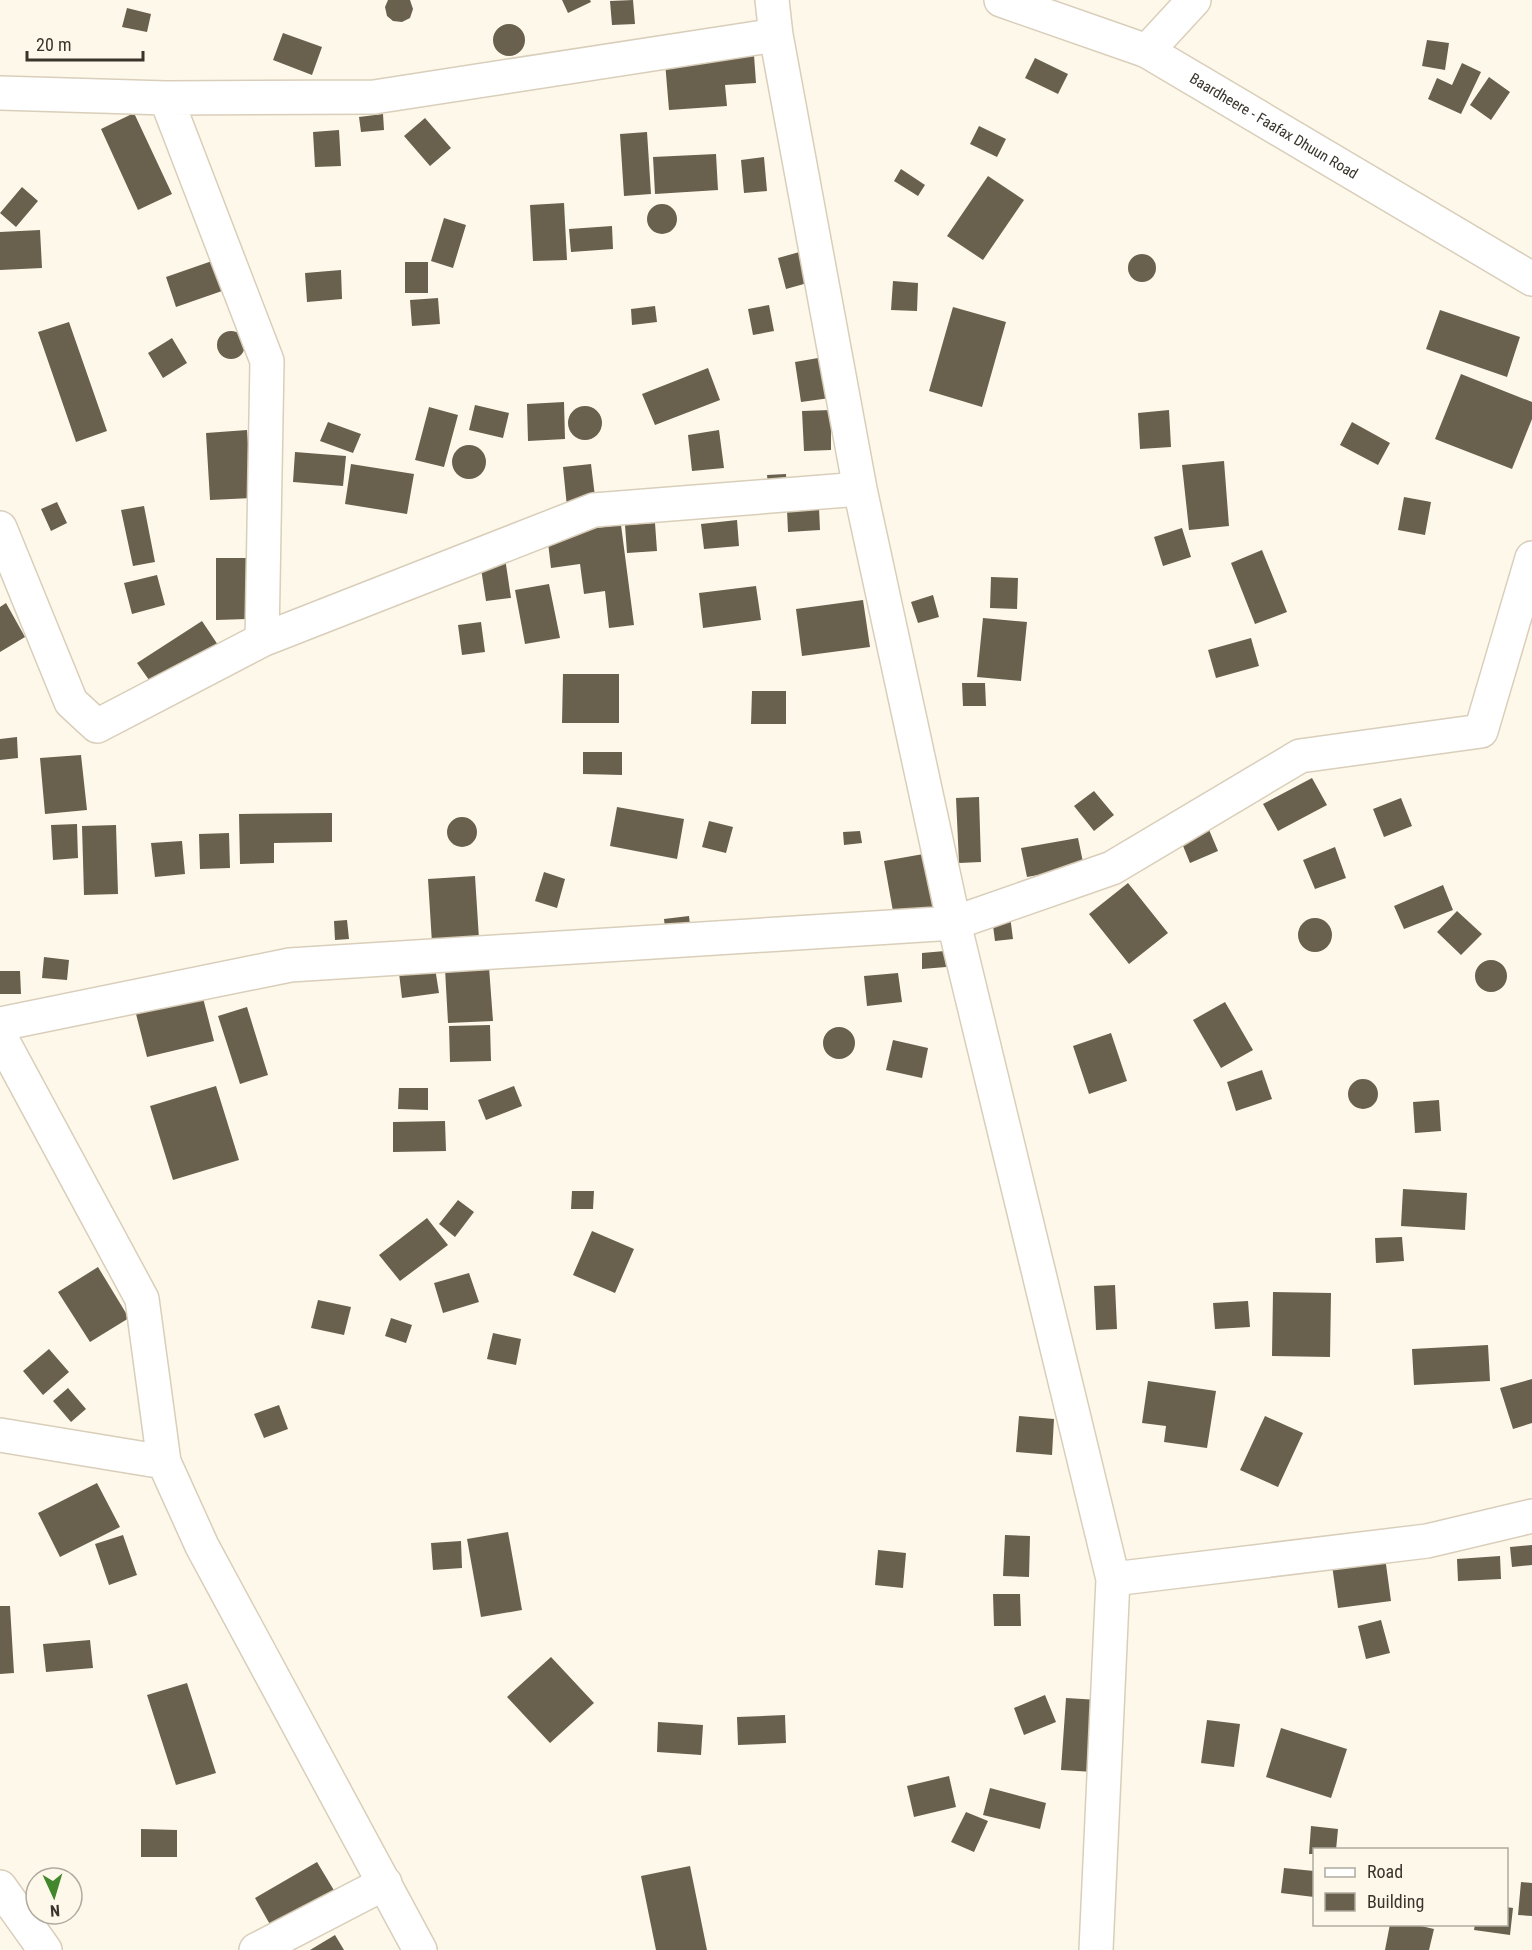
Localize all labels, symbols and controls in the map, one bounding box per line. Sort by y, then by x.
scale bar [27,24,142,62]
text: 20 m [36,34,71,55]
street label: Baardheere - Faafax Dhuun Road [1186,69,1361,183]
legend [1313,1848,1508,1926]
text: Road [1367,1861,1403,1882]
north arrow [24,1866,84,1926]
text: Building [1367,1891,1424,1912]
text: N [49,1901,61,1920]

